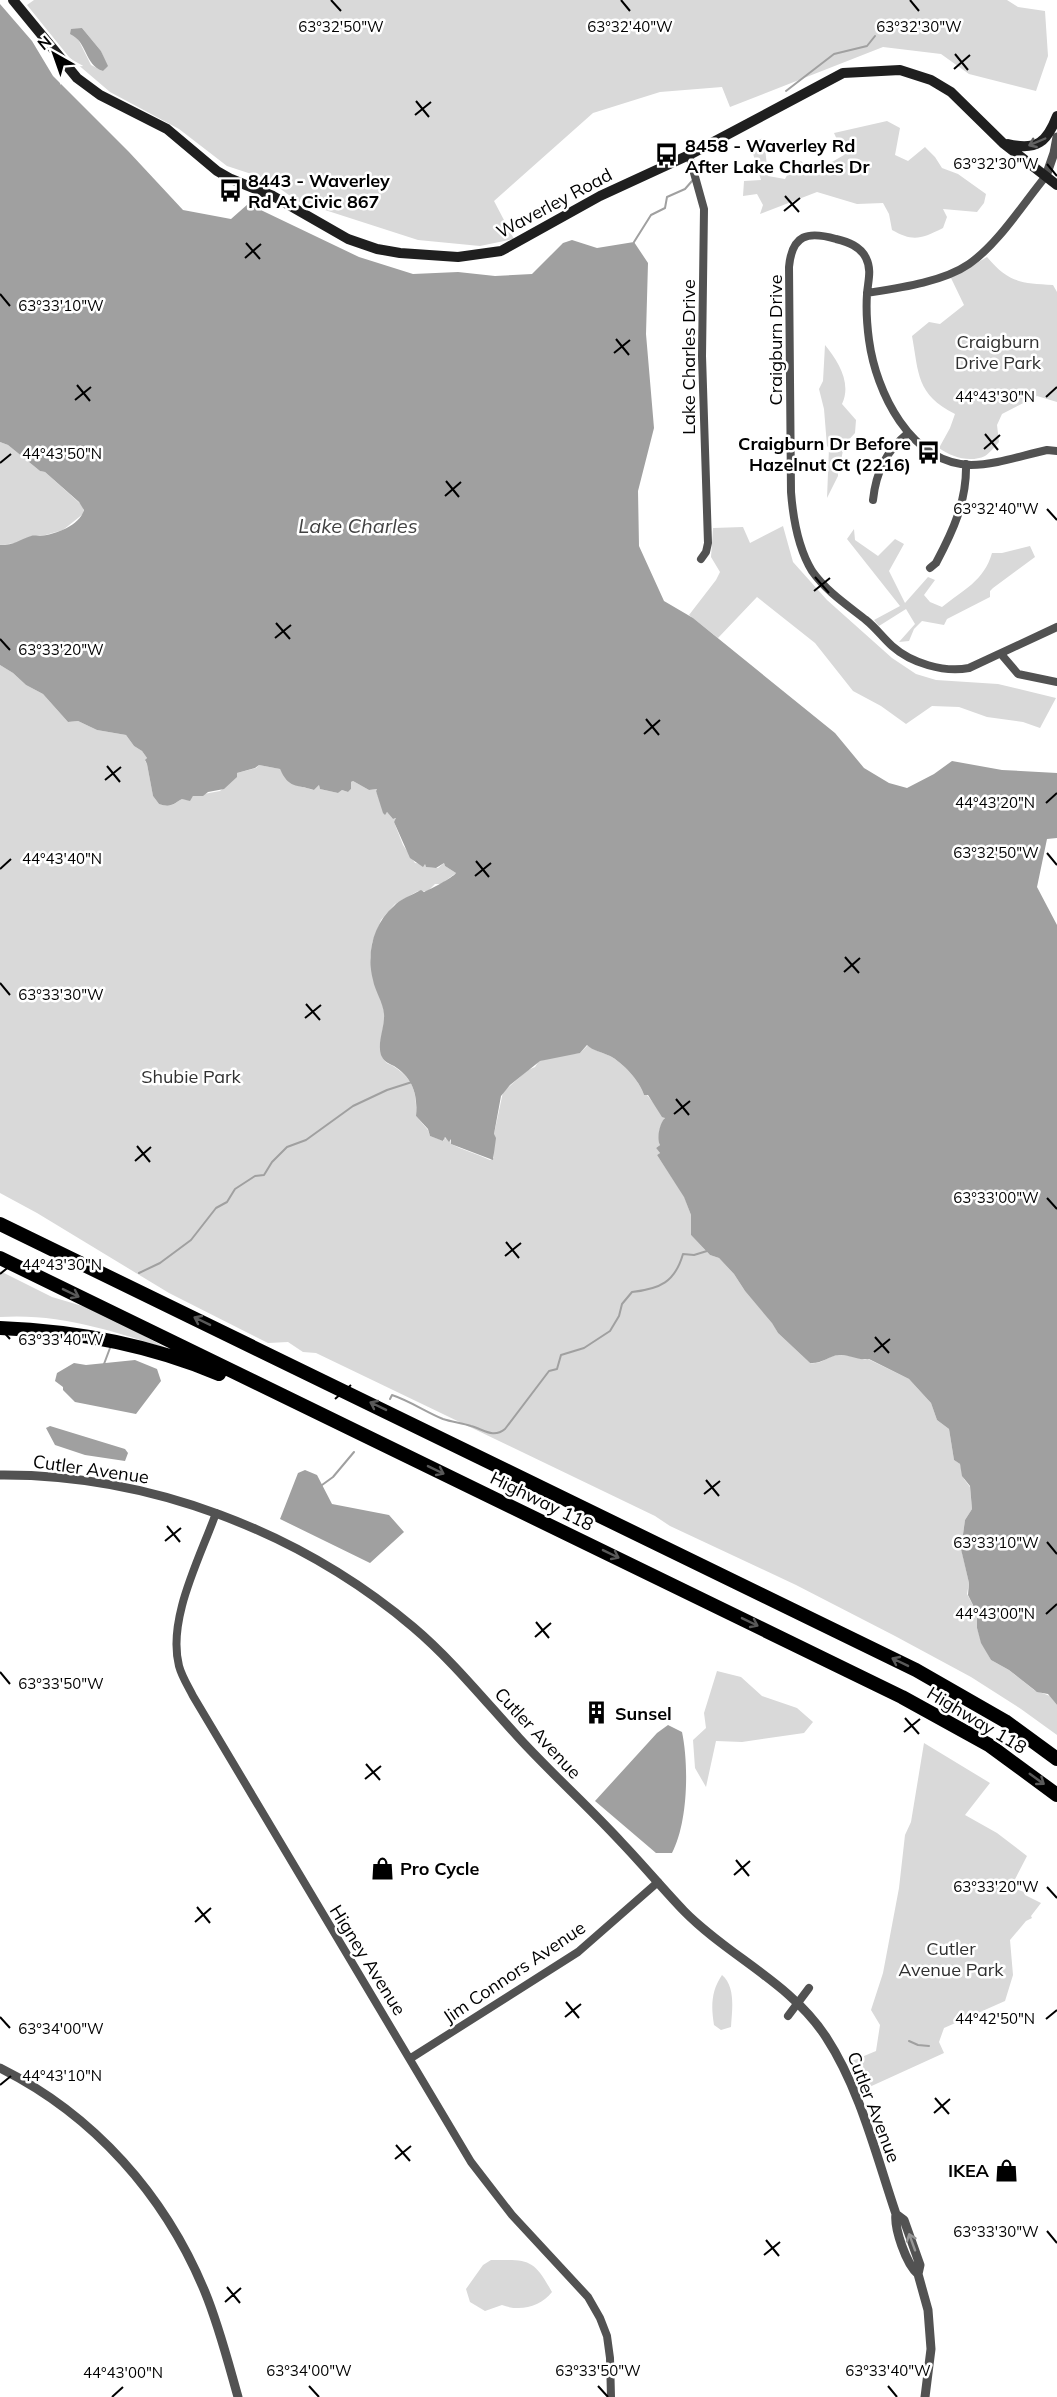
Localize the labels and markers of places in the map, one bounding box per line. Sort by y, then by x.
place label: 8458 - Waverley Rd After Lake Charles Dr [685,134,870,178]
bus stop icon: 8458 - Waverley Rd After Lake Charles Dr [654,142,680,168]
place label: 8443 - Waverley Rd At Civic 867 [248,169,390,213]
bus stop icon: 8443 - Waverley Rd At Civic 867 [217,177,243,203]
place label: Craigburn Dr Before Hazelnut Ct (2216) [738,432,911,476]
bus stop icon: Craigburn Dr Before Hazelnut Ct (2216) [916,440,942,466]
building icon: Sunsel [584,1700,610,1726]
place label: Sunsel [615,1702,672,1725]
shop icon: Pro Cycle [369,1855,395,1881]
place label: Pro Cycle [400,1857,480,1880]
shop icon: IKEA [994,2157,1020,2183]
place label: IKEA [948,2159,989,2182]

